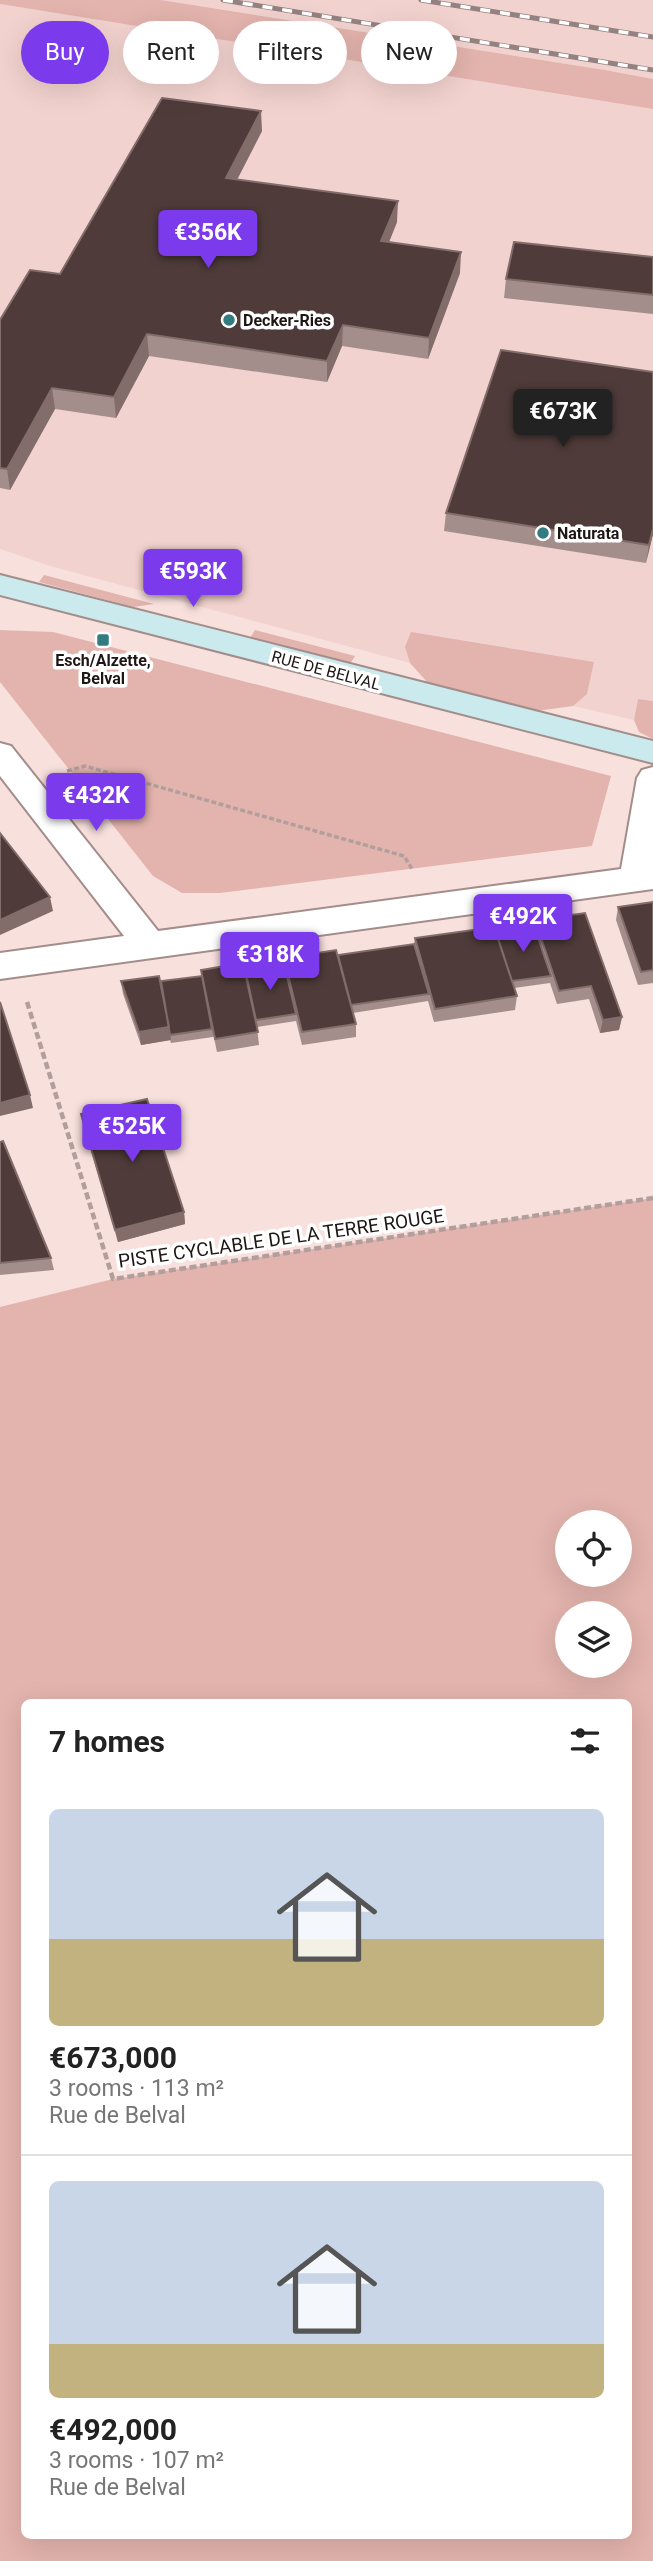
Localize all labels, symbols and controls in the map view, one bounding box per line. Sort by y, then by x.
chip: Buy [21,21,109,84]
chip: Rent [123,21,219,84]
chip: Filters [233,21,347,84]
chip: New [361,21,457,84]
pin: €356K [159,210,257,270]
text: €356K [174,219,242,246]
place label: Decker-Ries [243,311,331,330]
marker: Decker-Ries [221,312,237,328]
pin: €673K [514,390,612,449]
text: €673K [529,398,597,425]
place label: Naturata [557,524,620,543]
marker: Naturata [535,525,551,541]
pin: €593K [144,550,242,609]
text: €593K [159,558,227,585]
marker: Esch/Alzette, Belval [95,632,111,648]
street label: RUE DE BELVAL [269,647,383,694]
place label: Esch/Alzette, Belval [55,651,151,688]
pin: €432K [47,774,145,833]
text: €432K [62,782,130,809]
pin: €492K [474,894,572,954]
text: €492K [489,903,557,930]
pin: €318K [221,932,319,992]
text: €318K [236,941,304,968]
pin: €525K [83,1104,181,1164]
text: €525K [98,1113,166,1140]
street label: PISTE CYCLABLE DE LA TERRE ROUGE [117,1204,446,1273]
map controls [555,1510,632,1678]
button: locate [555,1510,632,1587]
button: layers [555,1601,632,1678]
icon: filters [566,1722,604,1760]
text: 7 homes [49,1724,165,1759]
icon: home [264,1854,390,1980]
text: €673,000 [49,2040,177,2075]
text: 3 rooms · 113 m² [49,2075,224,2102]
text: Rue de Belval [49,2102,186,2129]
icon: home [264,2226,390,2352]
text: €492,000 [49,2412,177,2447]
text: 3 rooms · 107 m² [49,2447,224,2474]
text: Rue de Belval [49,2474,186,2501]

